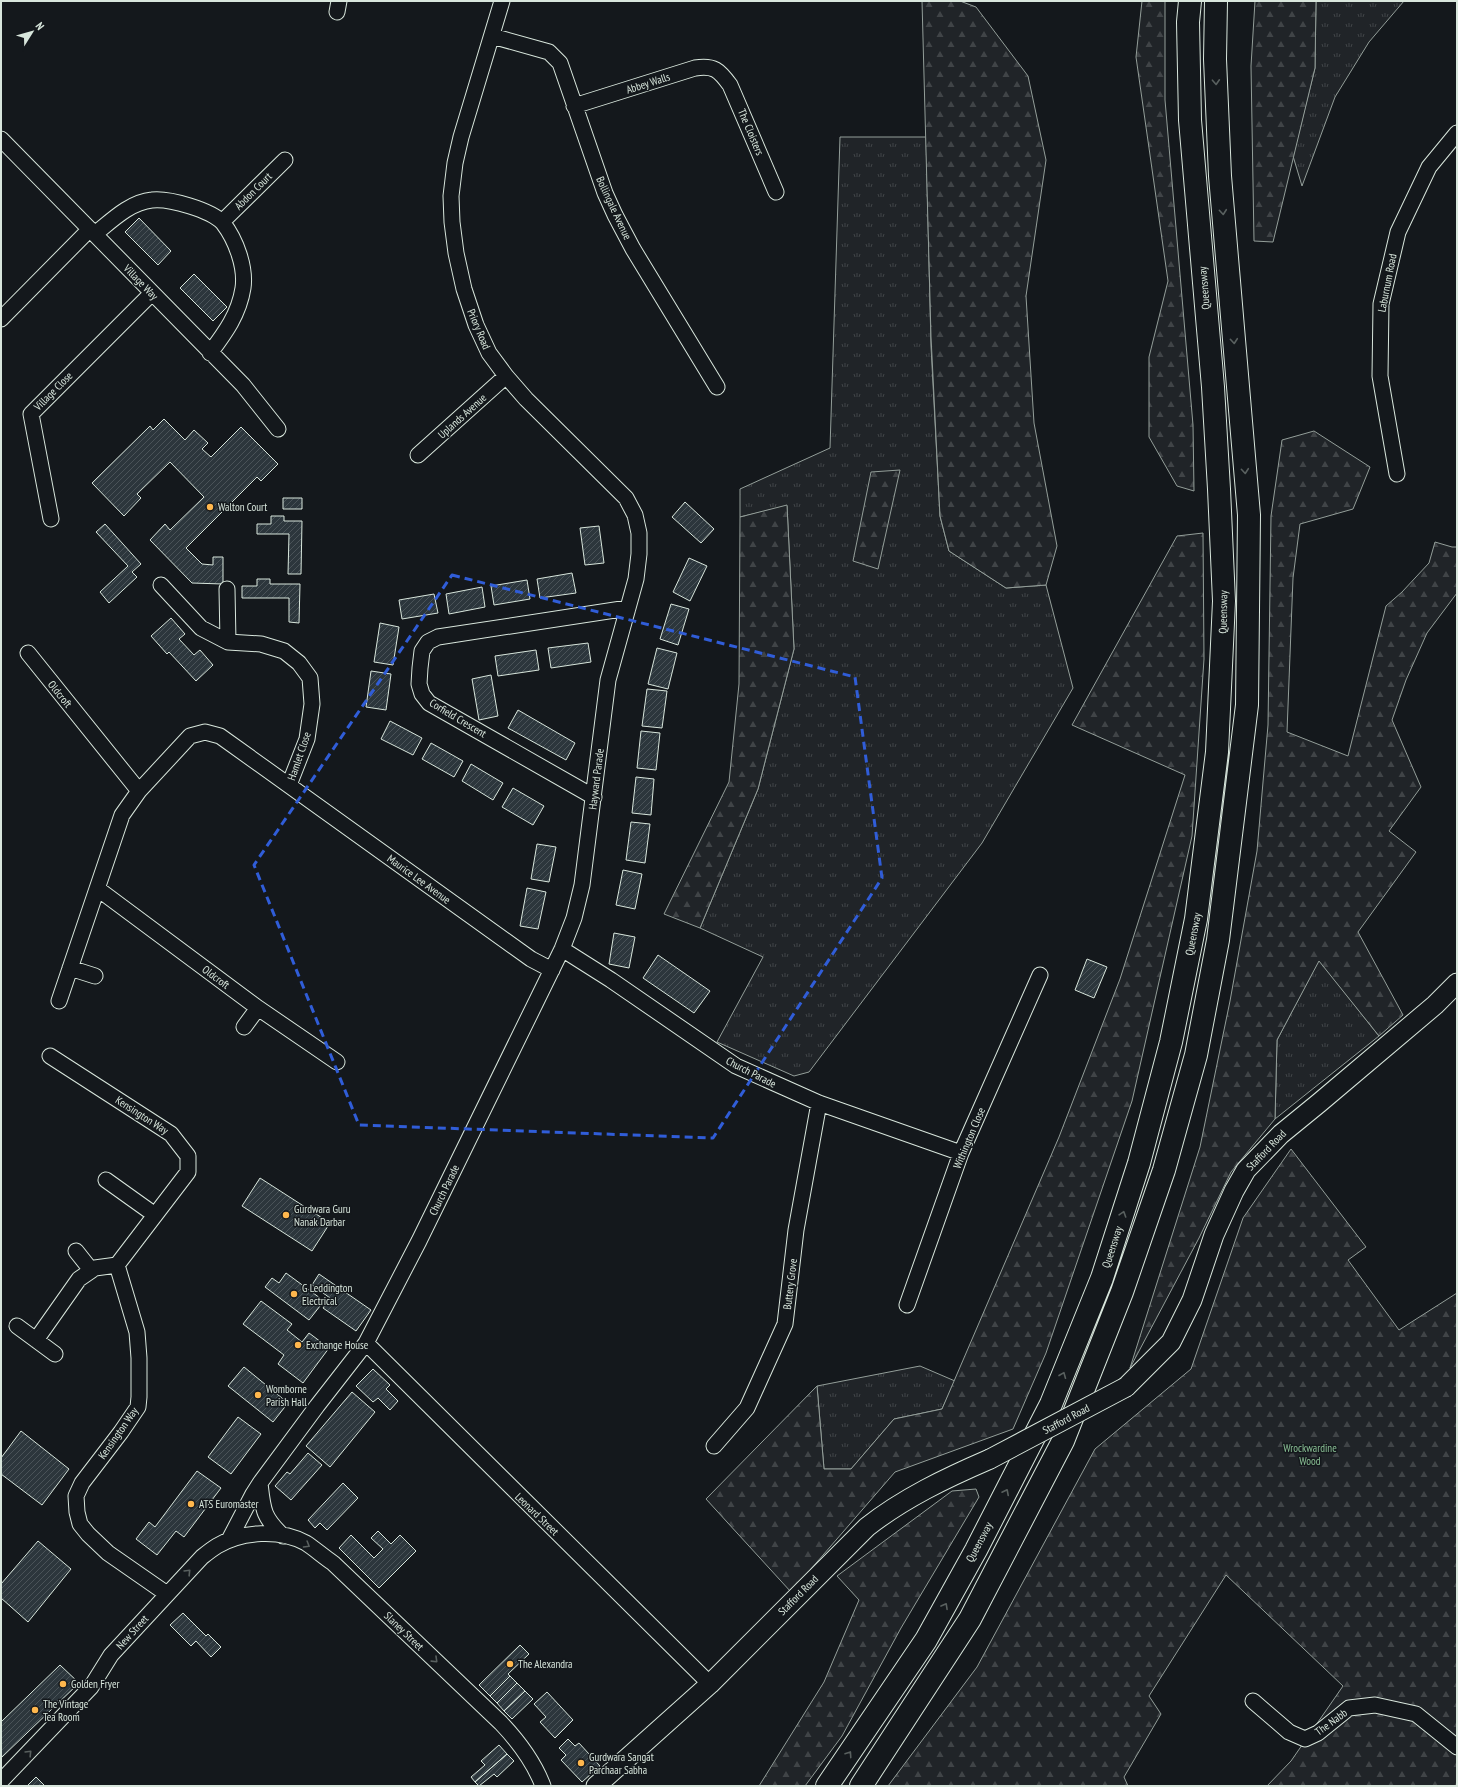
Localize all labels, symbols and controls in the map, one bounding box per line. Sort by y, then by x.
north arrow [12,12,52,52]
text: N [33,19,47,33]
street label: Abbey Walls [624,69,672,97]
one-way arrow [1212,79,1220,85]
street label: The Cloisters [735,107,767,158]
street label: Abdon Court [231,169,275,213]
street label: Bollingale Avenue [593,174,635,242]
one-way arrow [1219,209,1228,215]
street label: Laburnum Road [1374,252,1400,313]
street label: Village Way [120,261,162,303]
street label: Queensway [1195,265,1213,310]
street label: Priory Road [464,307,494,352]
one-way arrow [1230,338,1239,344]
street label: Village Close [30,368,76,414]
street label: Uplands Avenue [435,390,490,441]
one-way arrow [1241,468,1250,474]
place label: Walton Court [218,500,267,514]
marker: Walton Court [205,502,215,512]
street label: Queensway [1216,589,1230,634]
street label: Oldcroft [45,678,75,710]
street label: Corfield Crescent [427,696,489,740]
street label: Hamlet Close [284,729,314,782]
street label: Hayward Parade [585,747,607,810]
street label: Maurice Lee Avenue [384,851,454,907]
street label: Queensway [1182,911,1204,957]
street label: Oldcroft [200,962,232,992]
street label: Church Parade [724,1053,779,1091]
street label: Kensington Way [113,1093,172,1138]
street label: Withington Close [950,1105,988,1171]
street label: Stafford Road [1243,1127,1289,1173]
street label: Church Parade [426,1162,462,1218]
place label: Gurdwara Guru Nanak Darbar [294,1202,351,1229]
marker: Gurdwara Guru Nanak Darbar [281,1210,291,1220]
one-way arrow [1118,1210,1126,1217]
street label: Queensway [1099,1223,1126,1270]
street label: Buttery Grove [780,1257,800,1310]
place label: G Leddington Electrical [302,1281,353,1308]
marker: G Leddington Electrical [289,1289,299,1299]
place label: Exchange House [306,1338,369,1352]
marker: Exchange House [293,1340,303,1350]
one-way arrow [1059,1371,1067,1378]
place label: Womborne Parish Hall [266,1382,307,1409]
marker: Womborne Parish Hall [253,1390,263,1400]
street label: Stafford Road [1040,1401,1092,1437]
street label: Kensington Way [95,1404,142,1462]
park label: Wrockwardine Wood [1283,1441,1337,1468]
one-way arrow [1001,1488,1009,1496]
street label: Leonard Street [512,1490,562,1538]
place label: ATS Euromaster [199,1497,259,1511]
marker: ATS Euromaster [186,1499,196,1509]
street label: Queensway [963,1519,996,1564]
one-way arrow [303,1541,310,1548]
one-way arrow [183,1569,191,1577]
street label: Stafford Road [775,1572,821,1618]
one-way arrow [940,1603,947,1610]
street label: Slaney Street [381,1609,427,1653]
street label: New Street [113,1612,151,1652]
one-way arrow [430,1656,438,1663]
place label: The Alexandra [518,1657,572,1671]
marker: The Alexandra [505,1659,515,1669]
place label: Golden Fryer [71,1677,119,1691]
marker: Golden Fryer [58,1679,68,1689]
place label: The Vintage Tea Room [43,1697,89,1724]
marker: The Vintage Tea Room [30,1705,40,1715]
street label: The Nabb [1312,1705,1350,1738]
one-way arrow [24,1750,32,1758]
place label: Gurdwara Sangat Parchaar Sabha [589,1750,654,1777]
one-way arrow [844,1751,852,1758]
marker: Gurdwara Sangat Parchaar Sabha [576,1758,586,1768]

